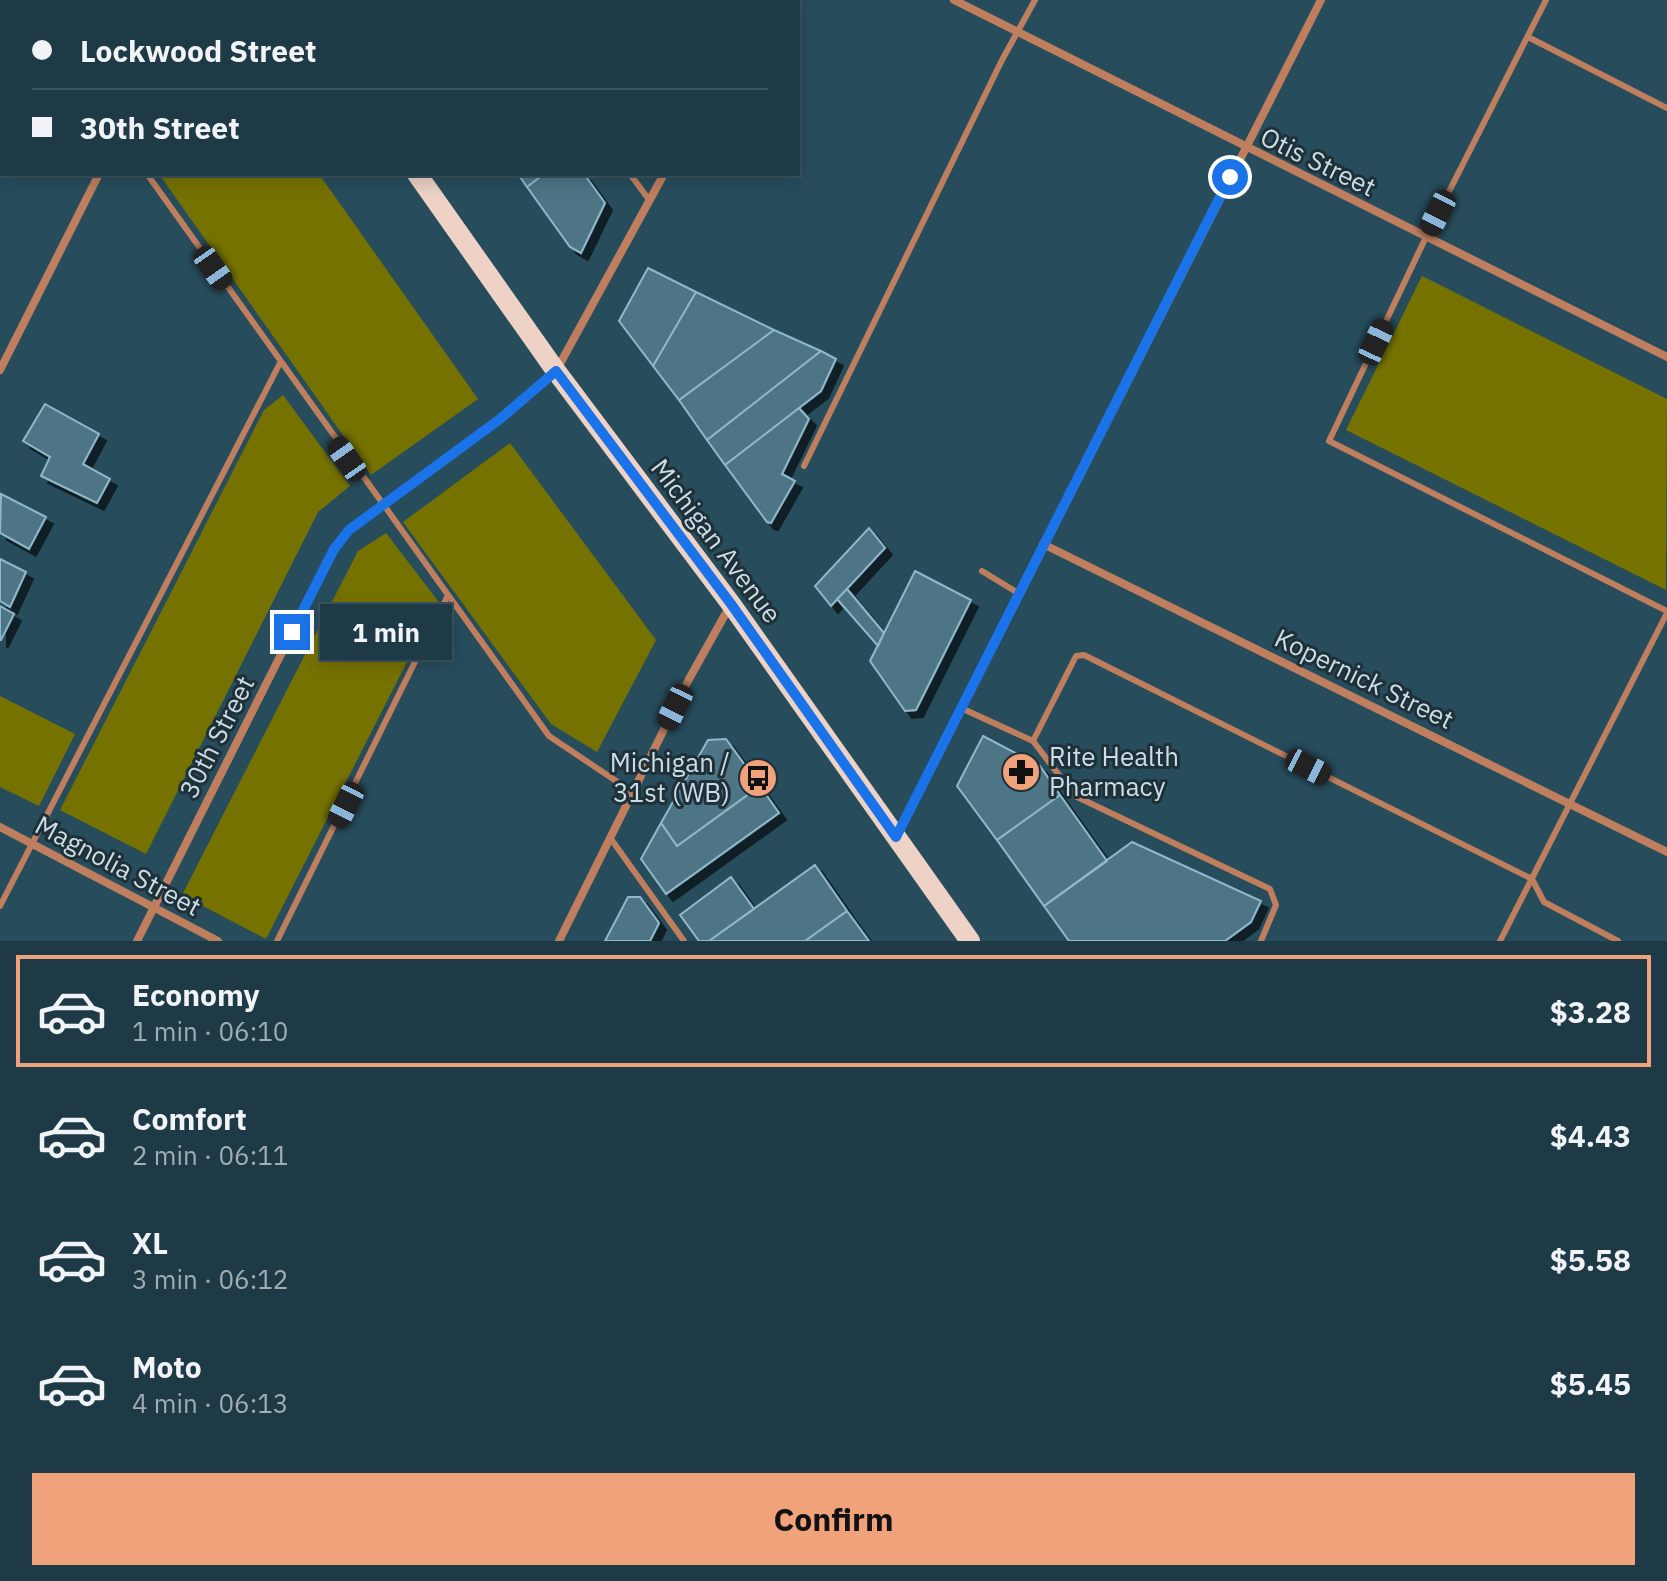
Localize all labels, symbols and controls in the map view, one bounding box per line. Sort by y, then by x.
text: Lockwood Street [80,31,317,70]
text: 30th Street [80,108,240,147]
street label: Otis Street [1255,119,1382,204]
route start [1212,159,1248,195]
car [1416,186,1460,240]
car [189,241,237,295]
car [1355,315,1397,369]
car [323,432,371,486]
street label: Michigan Avenue [644,451,790,629]
callout: 1 min [320,604,452,660]
route end [274,614,310,650]
text: 1 min [352,615,420,649]
street label: Kopernick Street [1269,620,1459,736]
street label: 30th Street [171,670,261,803]
car [654,680,696,734]
place label: Rite Health Pharmacy [1049,739,1179,803]
place label: Michigan / 31st (WB) [610,745,730,809]
car [1281,745,1335,789]
pharmacy icon: Rite Health Pharmacy [1000,751,1042,793]
bus stop icon: Michigan / 31st (WB) [737,757,779,799]
car [324,778,368,832]
street label: Magnolia Street [30,807,207,923]
icon: car [36,975,108,1047]
text: Economy [132,975,260,1014]
text: $3.28 [1550,992,1631,1031]
text: 1 min · 06:10 [132,1014,288,1048]
icon: car [36,1099,108,1171]
text: Comfort [132,1099,247,1138]
text: $4.43 [1550,1116,1631,1155]
text: 2 min · 06:11 [132,1138,288,1172]
icon: car [36,1223,108,1295]
text: XL [132,1223,168,1262]
text: $5.58 [1550,1240,1631,1279]
text: 3 min · 06:12 [132,1262,288,1296]
icon: car [36,1347,108,1419]
text: Moto [132,1347,202,1386]
text: $5.45 [1550,1364,1631,1403]
text: 4 min · 06:13 [132,1386,288,1420]
button: Confirm [32,1473,1635,1565]

